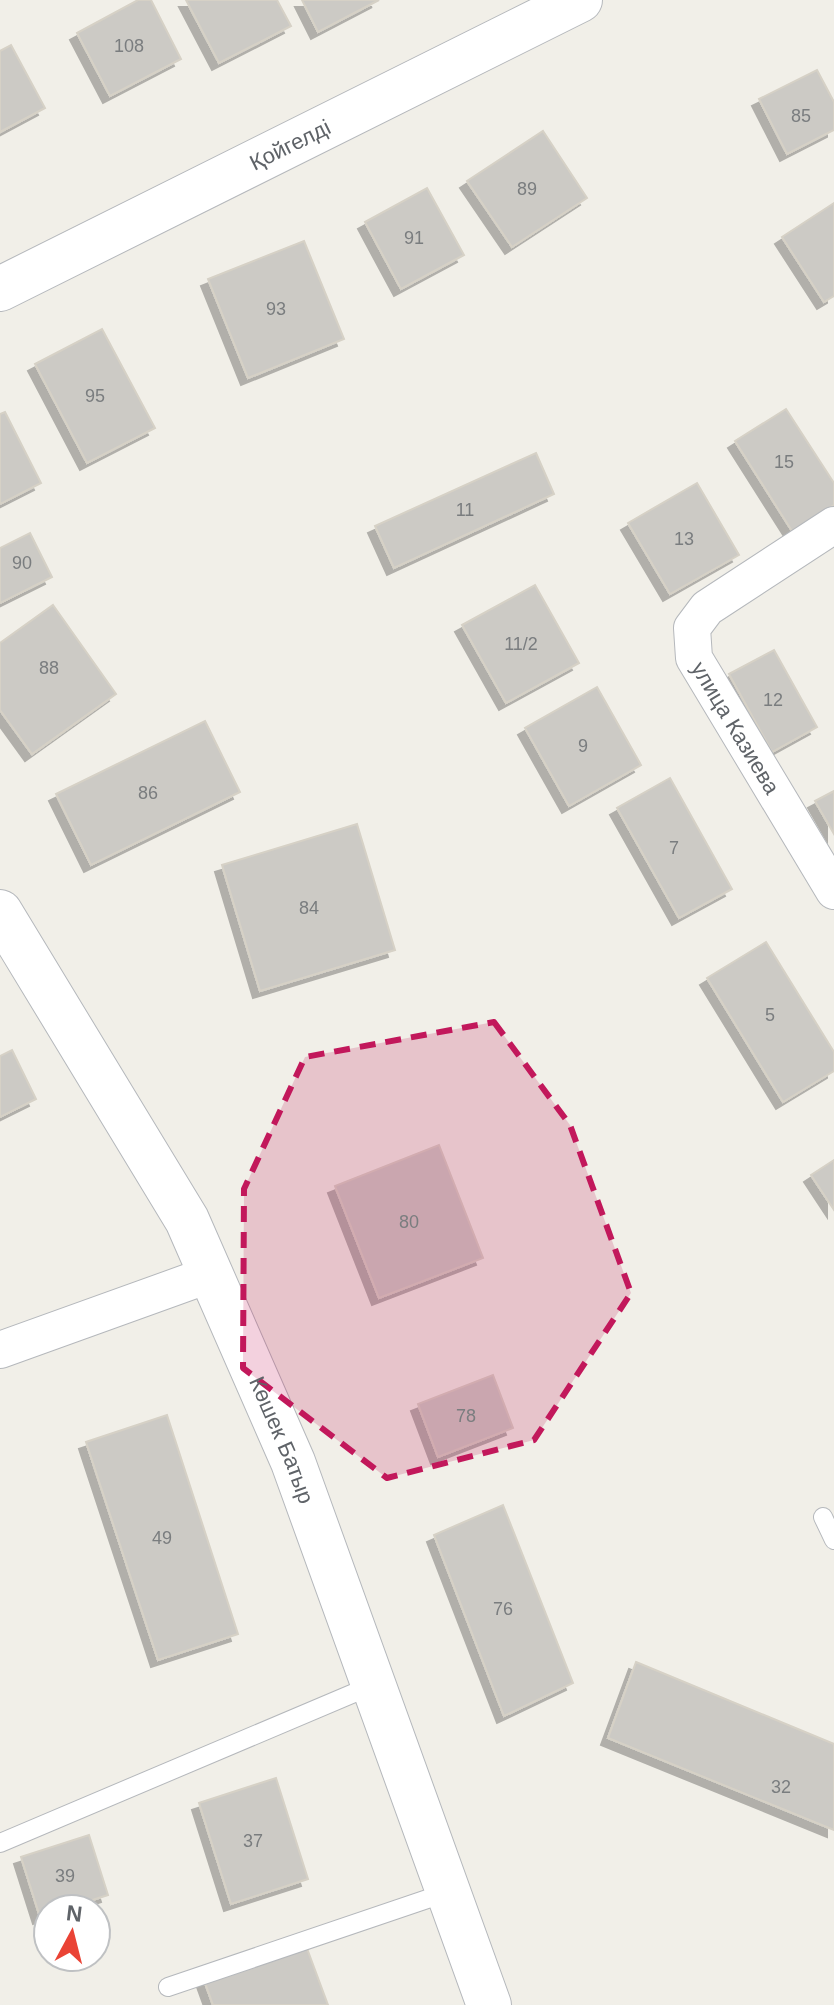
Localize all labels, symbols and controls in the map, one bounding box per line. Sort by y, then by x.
house number: 108 [114,36,144,56]
house number: 85 [791,106,811,126]
street label: Қойгелді [246,114,335,176]
house number: 89 [517,179,537,199]
house number: 91 [404,228,424,248]
house number: 93 [266,299,286,319]
house number: 95 [85,386,105,406]
house number: 15 [774,452,794,472]
house number: 11 [456,500,474,520]
house number: 13 [674,529,694,549]
house number: 90 [12,553,32,573]
house number: 11/2 [504,634,538,654]
street label: улица Казиева [686,657,785,799]
house number: 88 [39,658,59,678]
house number: 12 [763,690,783,710]
house number: 9 [578,736,588,756]
house number: 86 [138,783,158,803]
house number: 7 [669,838,679,858]
house number: 84 [299,898,319,918]
house number: 5 [765,1005,775,1025]
house number: 80 [399,1212,419,1232]
street label: Көшек Батыр [244,1373,319,1507]
house number: 78 [456,1406,476,1426]
house number: 49 [152,1528,172,1548]
house number: 76 [493,1599,513,1619]
house number: 32 [771,1777,791,1797]
house number: 37 [243,1831,263,1851]
house number: 39 [55,1866,75,1886]
north arrow [32,1893,112,1973]
text: N [65,1900,84,1927]

